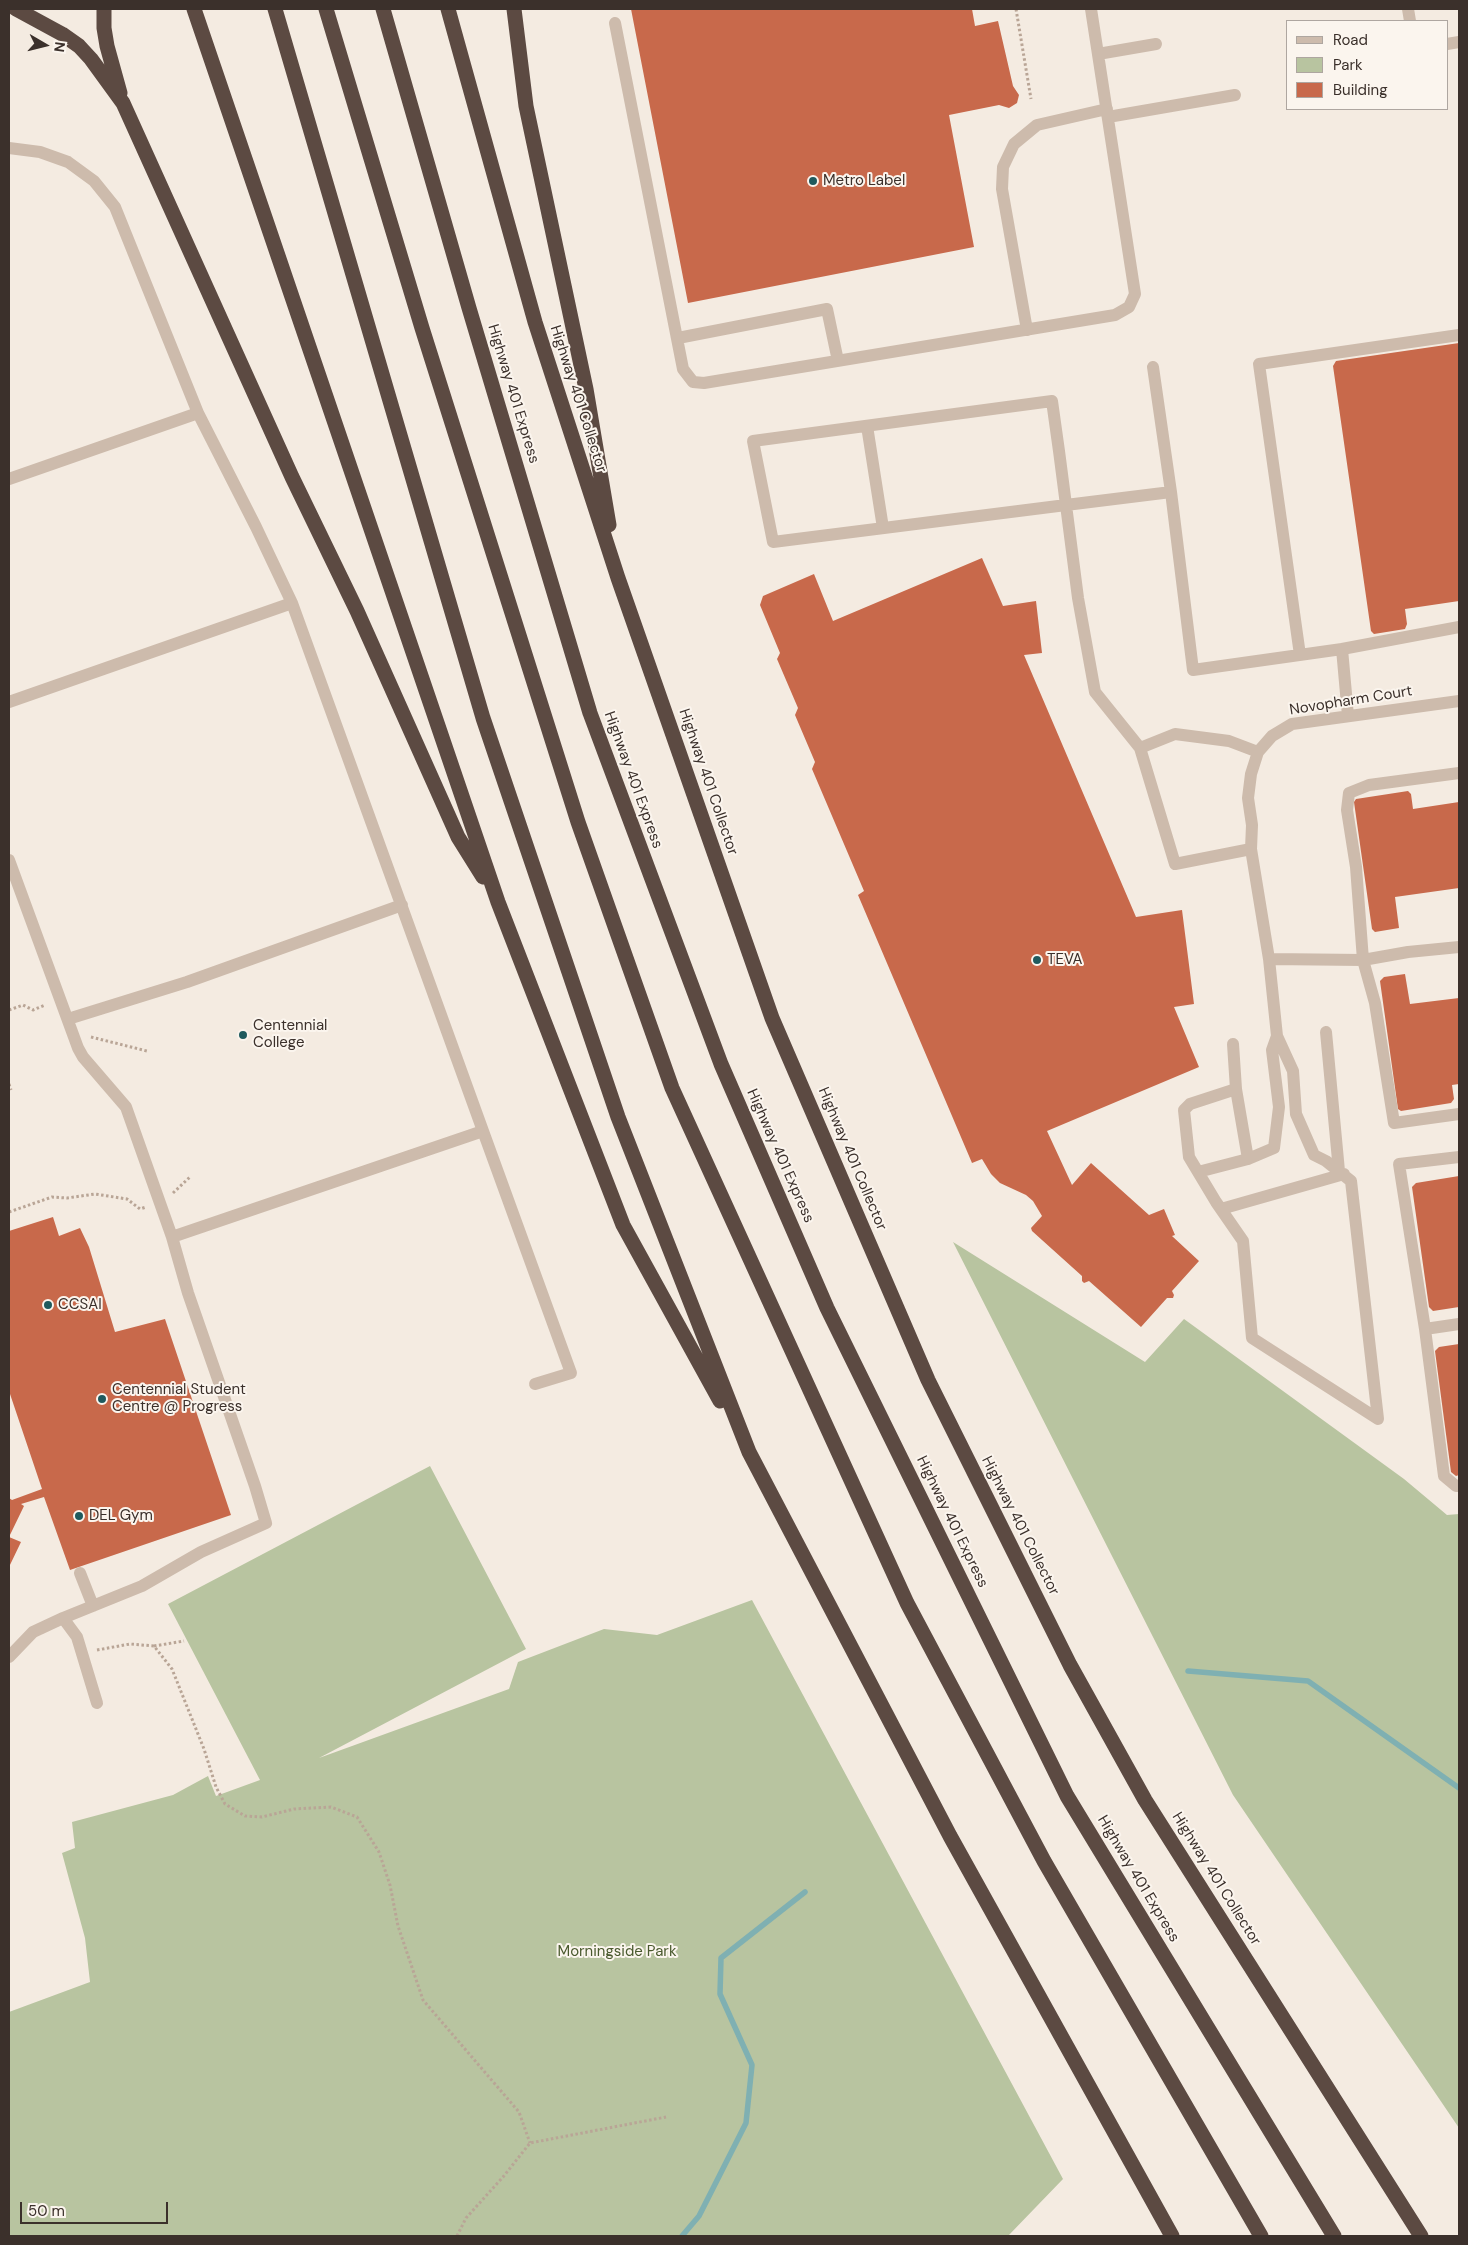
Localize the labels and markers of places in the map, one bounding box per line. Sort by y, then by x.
place label: Metro Label [823,172,905,190]
marker: Metro Label [807,175,819,187]
place label: TEVA [1047,951,1082,969]
marker: TEVA [1031,954,1043,966]
place label: Centennial College [253,1017,327,1052]
marker: Centennial College [237,1029,249,1041]
place label: CCSAI [58,1296,102,1314]
marker: CCSAI [42,1299,54,1311]
place label: Centennial Student Centre @ Progress [112,1381,246,1416]
marker: Centennial Student Centre @ Progress [96,1393,108,1405]
place label: DEL Gym [89,1507,153,1525]
marker: DEL Gym [73,1510,85,1522]

